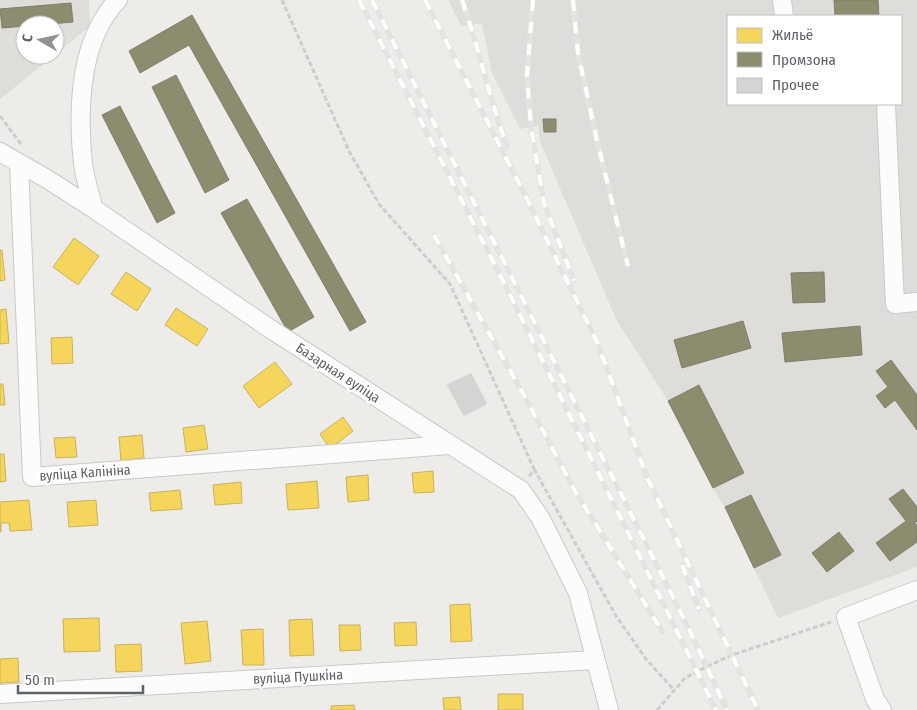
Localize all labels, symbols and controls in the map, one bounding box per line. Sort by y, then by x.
north arrow [15,15,65,65]
legend [727,15,902,105]
text: Жильё [772,26,813,44]
text: С [19,32,37,43]
text: Промзона [772,51,836,69]
text: Прочее [772,76,819,94]
street label: Базарная вуліца [293,339,383,407]
street label: вуліца Калініна [39,461,131,485]
scale bar [18,662,142,694]
street label: вуліца Пушкіна [252,666,344,688]
text: 50 m [25,671,55,689]

